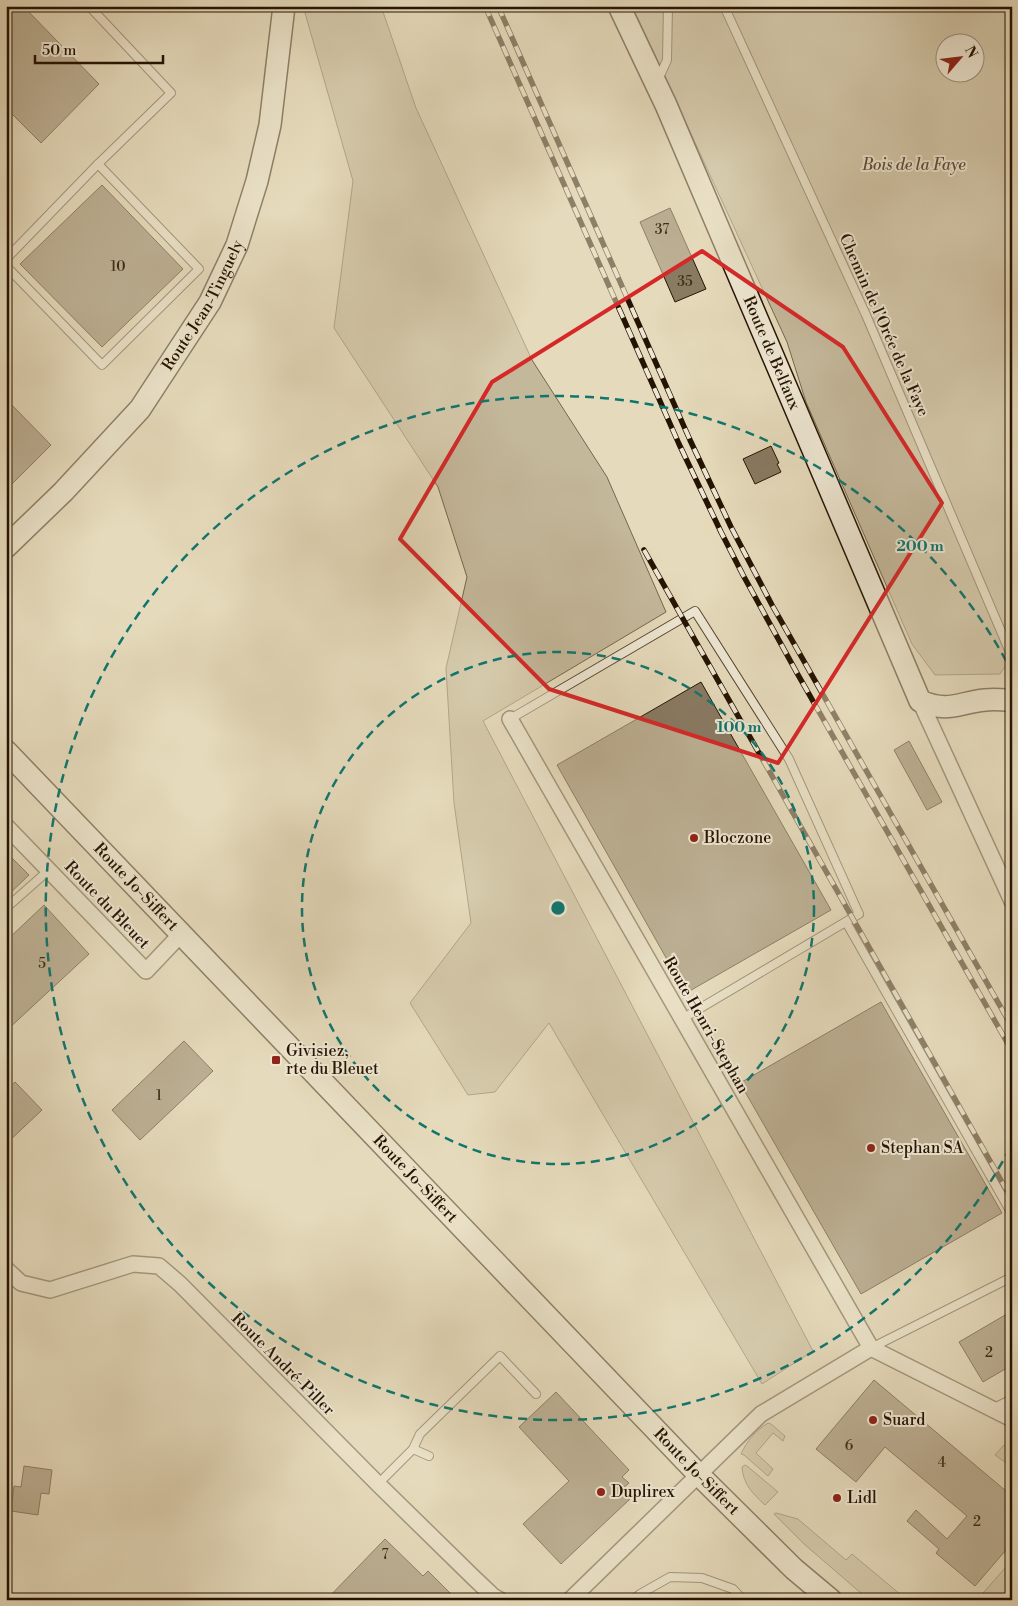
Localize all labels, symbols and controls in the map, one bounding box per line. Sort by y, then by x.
scale bar [35,32,162,64]
north arrow [936,32,986,82]
text: 50 m [42,41,76,60]
text: N [960,43,981,61]
park label: Bois de la Faye [861,155,966,175]
house number: 37 [655,221,669,239]
street label: Chemin de l'Orée de la Faye [835,231,933,419]
street label: Route Jean-Tinguely [158,238,248,375]
house number: 10 [111,258,125,276]
house number: 35 [677,273,693,291]
street label: Route de Belfaux [739,293,805,414]
text: 200 m [896,537,944,556]
text: 100 m [717,718,762,737]
place label: Bloczone [703,828,771,848]
marker: Bloczone [688,832,700,844]
street label: Route Jo-Siffert [89,839,183,935]
street label: Route du Bleuet [60,857,154,953]
centre of rings [549,899,567,917]
street label: Route Henri-Stephan [659,953,754,1097]
house number: 5 [38,955,46,973]
place label: Givisiez, rte du Bleuet [286,1041,379,1079]
marker: Givisiez, rte du Bleuet [270,1054,282,1066]
house number: 1 [156,1087,162,1105]
street label: Route Jo-Siffert [369,1130,462,1227]
place label: Stephan SA [881,1138,964,1158]
marker: Stephan SA [865,1142,877,1154]
street label: Route André-Piller [227,1308,339,1420]
house number: 2 [985,1344,993,1362]
place label: Suard [883,1410,925,1430]
marker: Suard [867,1414,879,1426]
street label: Route Jo-Siffert [649,1424,744,1520]
house number: 6 [845,1437,854,1455]
house number: 4 [938,1454,946,1472]
place label: Duplirex [611,1482,676,1502]
marker: Duplirex [595,1486,607,1498]
place label: Lidl [847,1488,877,1508]
marker: Lidl [831,1492,843,1504]
house number: 2 [973,1513,981,1531]
house number: 7 [381,1546,389,1564]

